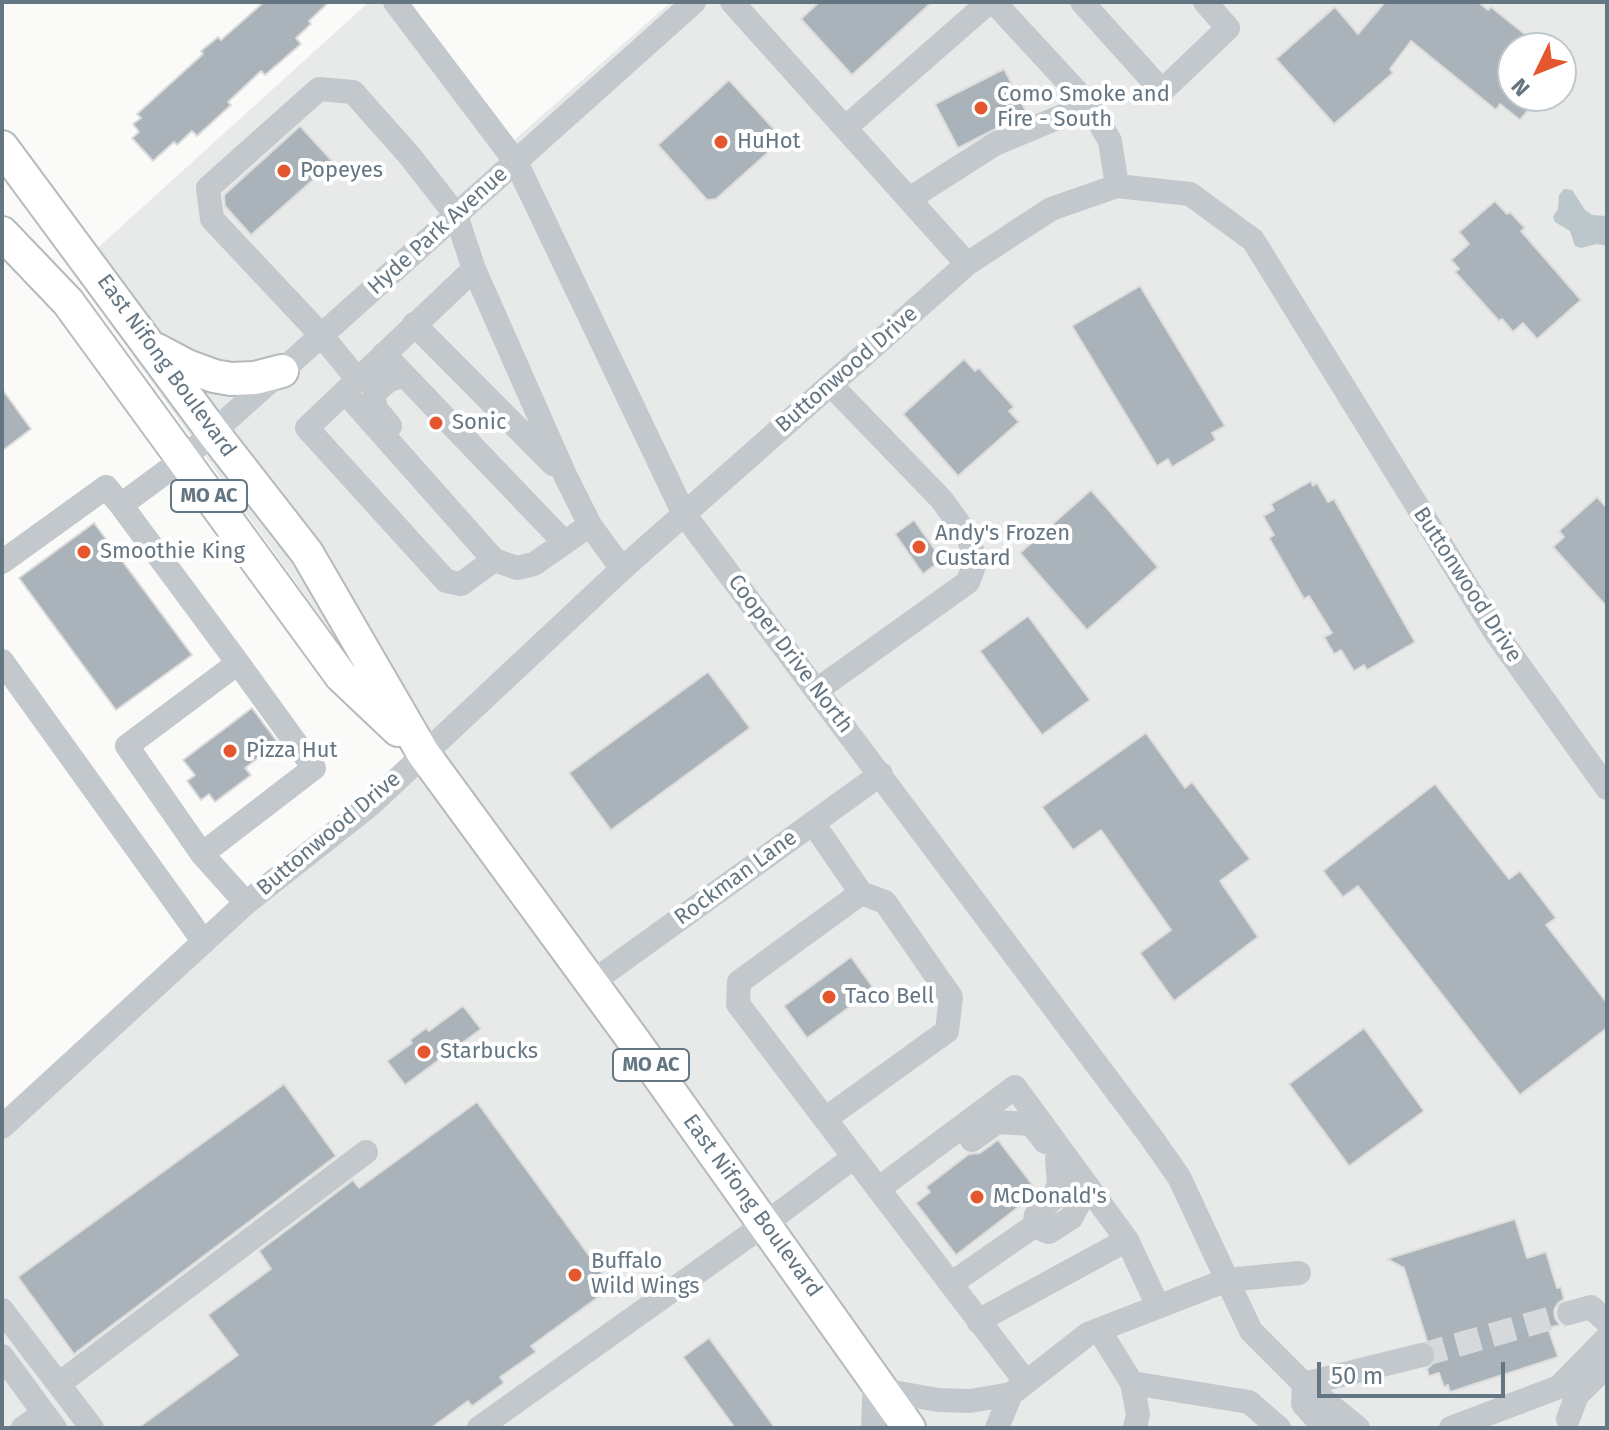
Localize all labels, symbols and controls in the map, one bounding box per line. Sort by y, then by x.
north arrow [1497,32,1577,112]
text: N [1506,73,1535,102]
place label: Como Smoke and Fire - South [997,82,1170,134]
marker: Como Smoke and Fire - South [972,99,990,117]
place label: HuHot [737,129,801,155]
marker: HuHot [712,133,730,151]
place label: Popeyes [300,158,383,184]
street label: Hyde Park Avenue [363,161,513,301]
marker: Popeyes [275,162,293,180]
street label: East Nifong Boulevard [91,269,241,463]
street label: Buttonwood Drive [771,301,923,439]
place label: Sonic [452,410,506,436]
marker: Sonic [427,414,445,432]
road number: MO AC [171,480,247,512]
street label: Buttonwood Drive [1407,503,1527,667]
place label: Andy's Frozen Custard [935,521,1070,572]
marker: Andy's Frozen Custard [910,538,928,556]
place label: Smoothie King [100,539,245,565]
marker: Smoothie King [75,543,93,561]
street label: Cooper Drive North [722,570,858,738]
place label: Pizza Hut [246,738,337,764]
marker: Pizza Hut [221,742,239,760]
street label: Buttonwood Drive [252,766,406,902]
street label: Rockman Lane [670,825,802,931]
place label: Taco Bell [845,984,934,1010]
marker: Taco Bell [820,988,838,1006]
place label: Starbucks [440,1039,538,1065]
marker: Starbucks [415,1043,433,1061]
road number: MO AC [613,1049,689,1081]
street label: East Nifong Boulevard [677,1109,827,1303]
place label: McDonald's [993,1184,1107,1210]
marker: McDonald's [968,1188,986,1206]
place label: Buffalo Wild Wings [591,1249,700,1300]
marker: Buffalo Wild Wings [566,1266,584,1284]
scale bar [1321,1346,1509,1396]
text: 50 m [1331,1362,1383,1390]

